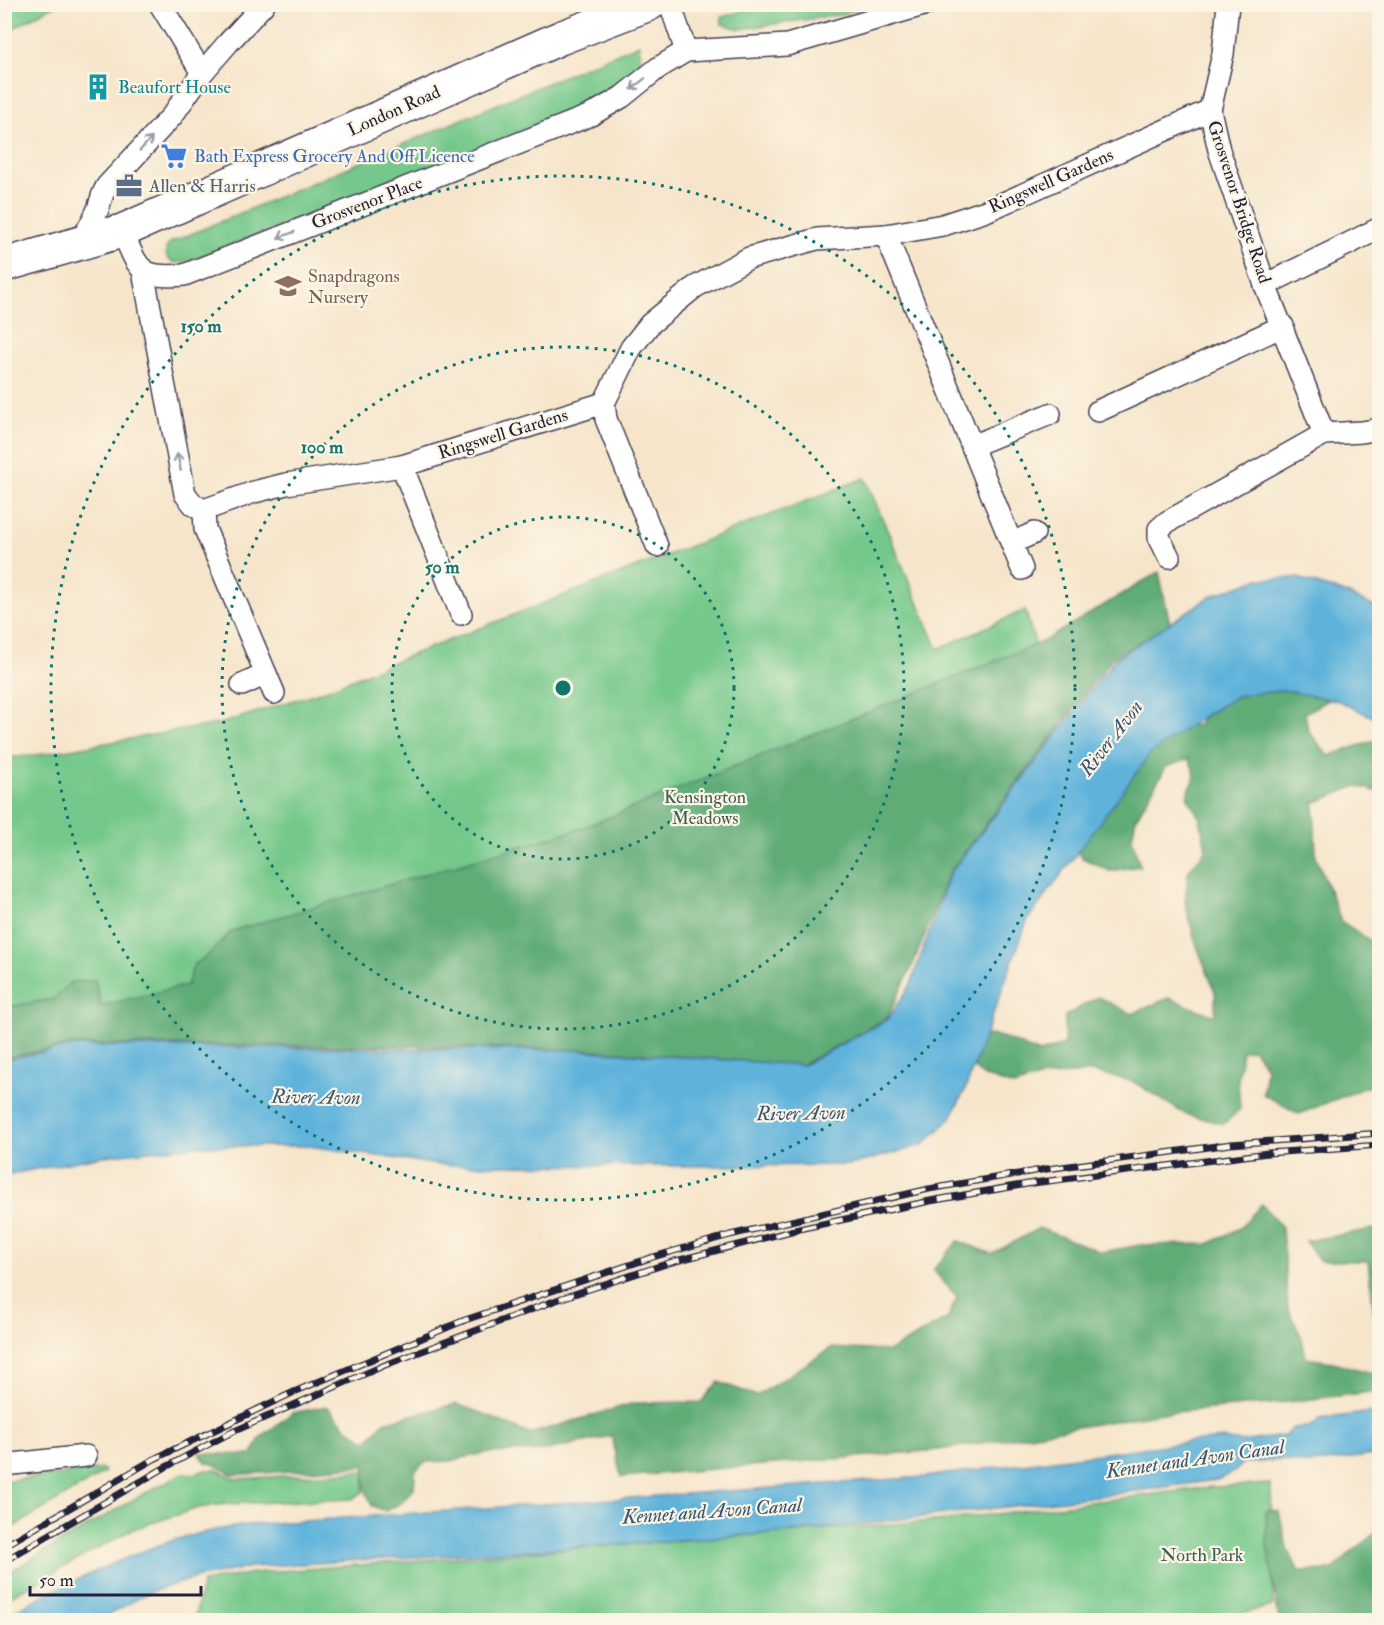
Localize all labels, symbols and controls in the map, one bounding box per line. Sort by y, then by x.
building icon: Beaufort House [83,72,113,102]
place label: Beaufort House [118,76,231,99]
one-way arrow [630,77,646,90]
street label: London Road [344,80,444,142]
street label: Grosvenor Bridge Road [1202,118,1276,286]
one-way arrow [139,137,153,152]
supermarket icon: Bath Express Grocery And Off Licence [159,141,189,171]
street label: Ringswell Gardens [985,143,1117,219]
place label: Bath Express Grocery And Off Licence [194,145,475,168]
office icon: Allen & Harris [114,171,144,201]
street label: Grosvenor Place [308,171,426,235]
place label: Allen & Harris [148,175,256,198]
one-way arrow [278,230,296,241]
place label: Snapdragons Nursery [308,265,400,309]
school or university icon: Snapdragons Nursery [273,271,303,301]
text: 150 m [180,315,223,338]
street label: Ringswell Gardens [435,403,571,465]
text: 100 m [301,436,344,459]
one-way arrow [173,452,184,472]
text: 50 m [425,556,460,579]
centre of rings [553,678,573,698]
water label: River Avon [1073,695,1148,782]
park label: Kensington Meadows [664,786,746,830]
water label: River Avon [270,1084,361,1110]
water label: River Avon [755,1100,846,1126]
water label: Kennet and Avon Canal [1103,1434,1288,1484]
water label: Kennet and Avon Canal [620,1492,805,1530]
park label: North Park [1161,1544,1244,1567]
scale bar [30,1559,201,1597]
text: 50 m [39,1569,74,1592]

